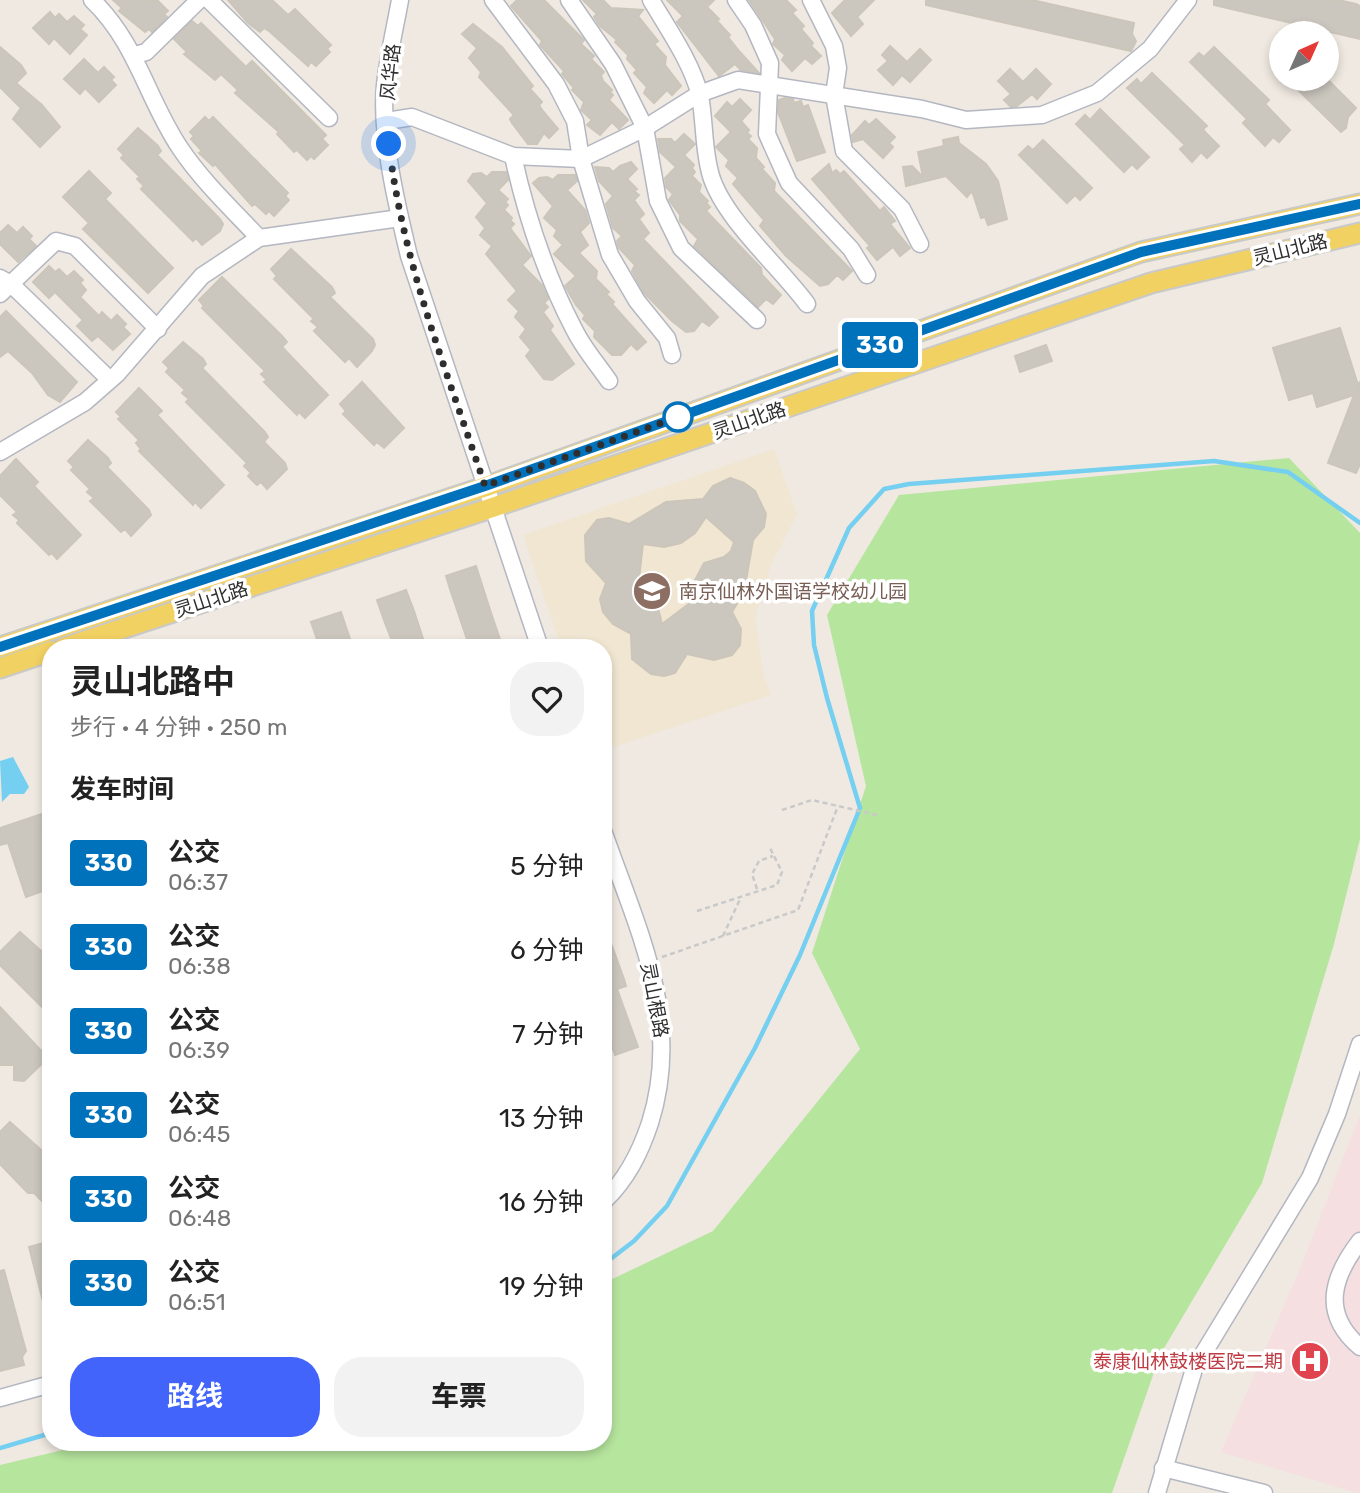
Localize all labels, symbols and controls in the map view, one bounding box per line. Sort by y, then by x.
north arrow [1269,21,1339,91]
map controls [1269,21,1339,91]
street label: 风华路 [376,42,405,102]
your location [371,126,406,161]
street label: 灵山北路 [1250,229,1330,270]
line badge: 330 [840,322,920,368]
text: 330 [856,331,904,359]
street label: 灵山北路 [709,397,789,444]
unlabelled marker [663,402,693,432]
school or university icon: 南京仙林外国语学校幼儿园 [631,570,673,612]
street label: 灵山北路 [171,577,251,622]
place label: 南京仙林外国语学校幼儿园 [679,580,907,603]
text: 灵山北路中 [70,662,235,701]
button: heart [510,662,584,736]
text: 步行 · 4 分钟 · 250 m [70,713,288,741]
text: 发车时间 [70,774,174,805]
text: 公交 [168,837,220,868]
text: 330 [85,849,132,877]
text: 5 分钟 [510,851,584,882]
text: 06:37 [168,868,228,896]
text: 公交 [168,921,220,952]
text: 330 [85,933,132,961]
text: 6 分钟 [510,935,584,966]
text: 06:38 [168,952,231,980]
street label: 灵山根路 [636,961,673,1040]
text: 公交 [168,1005,220,1036]
text: 330 [85,1017,132,1045]
text: 7 分钟 [512,1019,584,1050]
text: 06:39 [168,1036,230,1064]
text: 公交 [168,1089,220,1120]
text: 330 [85,1101,132,1129]
text: 13 分钟 [499,1103,584,1134]
text: 06:45 [168,1120,230,1148]
text: 公交 [168,1173,220,1204]
text: 330 [85,1185,132,1213]
text: 16 分钟 [499,1187,584,1218]
text: 06:48 [168,1204,231,1232]
text: 公交 [168,1257,220,1288]
text: 330 [85,1269,132,1297]
text: 19 分钟 [499,1271,584,1302]
text: 06:51 [168,1288,226,1316]
hospital icon: 泰康仙林鼓楼医院二期 [1289,1340,1331,1382]
place label: 泰康仙林鼓楼医院二期 [1093,1350,1283,1373]
button: 路线 [70,1357,320,1437]
button: 车票 [334,1357,584,1437]

